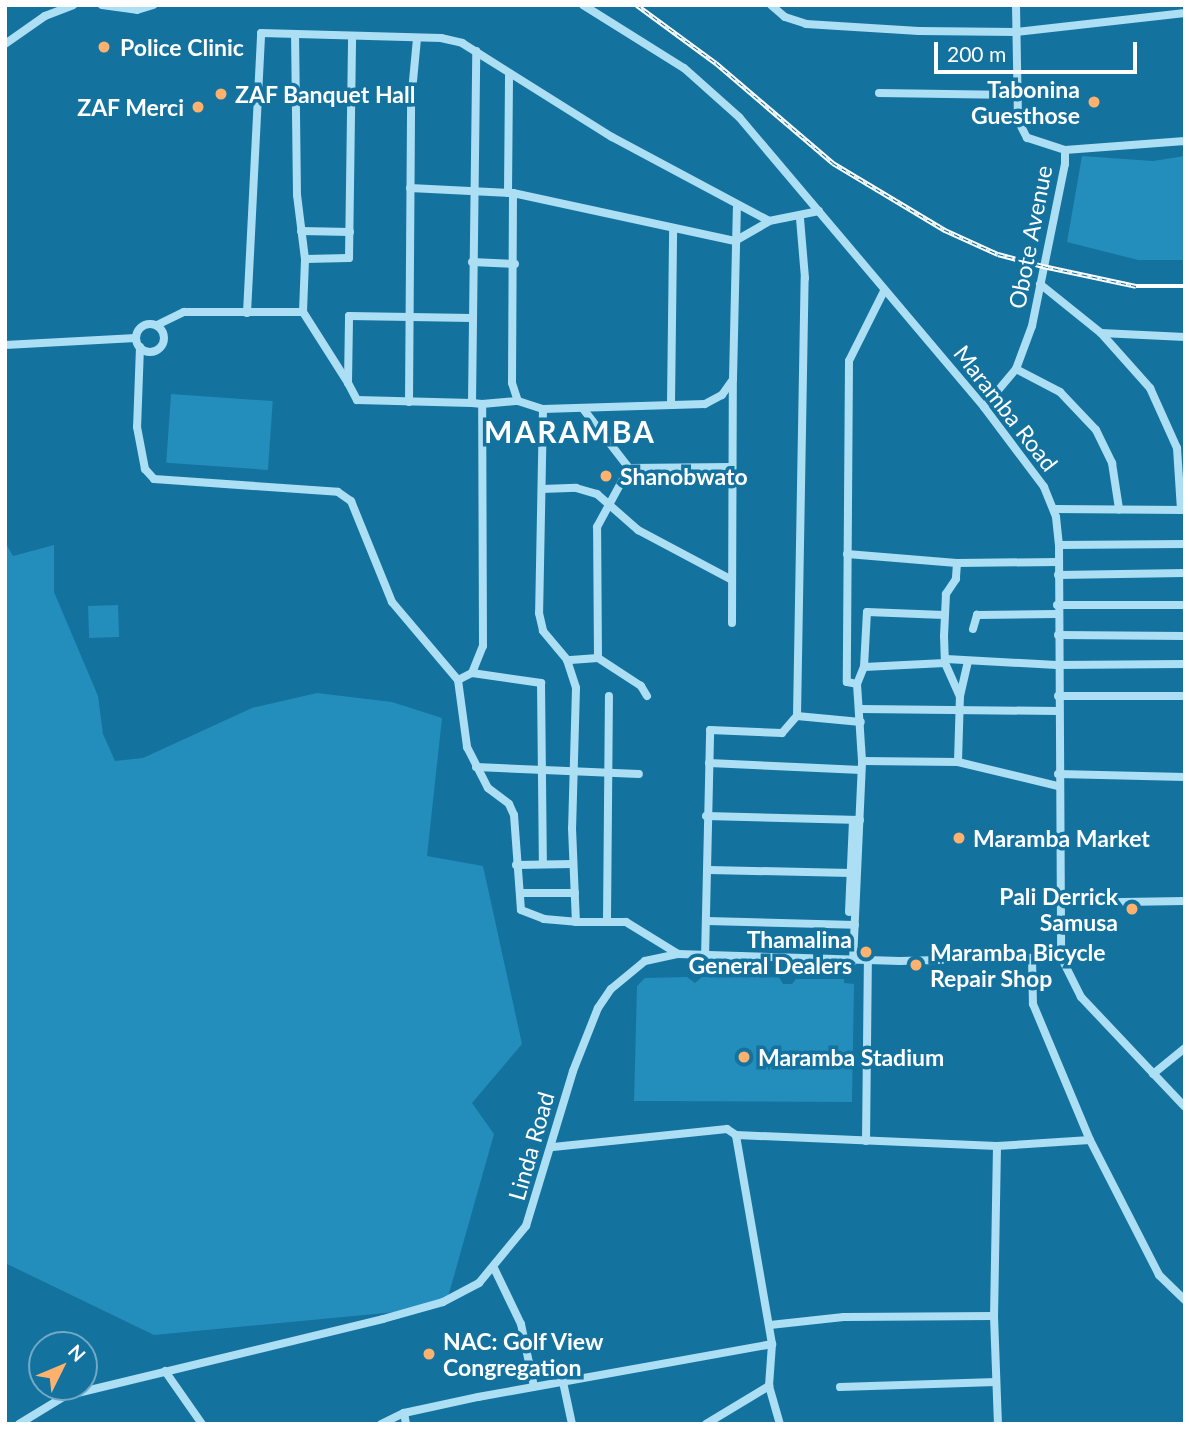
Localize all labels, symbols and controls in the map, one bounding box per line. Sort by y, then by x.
scale bar [938,28,1141,72]
place label: Police Clinic [120,33,244,61]
marker: Police Clinic [94,37,114,57]
text: 200 m [947,41,1006,66]
place label: Tabonina Guesthose [971,75,1080,129]
place label: ZAF Banquet Hall [235,80,416,108]
marker: ZAF Banquet Hall [213,86,229,102]
place label: ZAF Merci [77,93,184,121]
marker: Tabonina Guesthose [1086,94,1102,110]
marker: ZAF Merci [190,99,206,115]
street label: Obote Avenue [1002,163,1058,311]
street label: Maramba Road [948,340,1064,476]
district label: MARAMBA [485,413,655,449]
place label: Shanobwato [620,462,748,490]
marker: Shanobwato [598,468,614,484]
place label: Maramba Market [973,824,1150,852]
marker: Maramba Market [951,830,967,846]
place label: Pali Derrick Samusa [999,882,1118,936]
marker: Pali Derrick Samusa [1124,901,1140,917]
place label: Thamalina General Dealers [689,925,852,979]
place label: Maramba Bicycle Repair Shop [930,938,1106,992]
marker: Thamalina General Dealers [858,944,874,960]
marker: Maramba Bicycle Repair Shop [908,957,924,973]
place label: Maramba Stadium [758,1043,944,1071]
marker: Maramba Stadium [736,1049,752,1065]
street label: Linda Road [502,1089,560,1203]
place label: NAC: Golf View Congregation [443,1327,605,1381]
north arrow [28,1331,98,1401]
text: N [64,1339,91,1366]
marker: NAC: Golf View Congregation [421,1346,437,1362]

